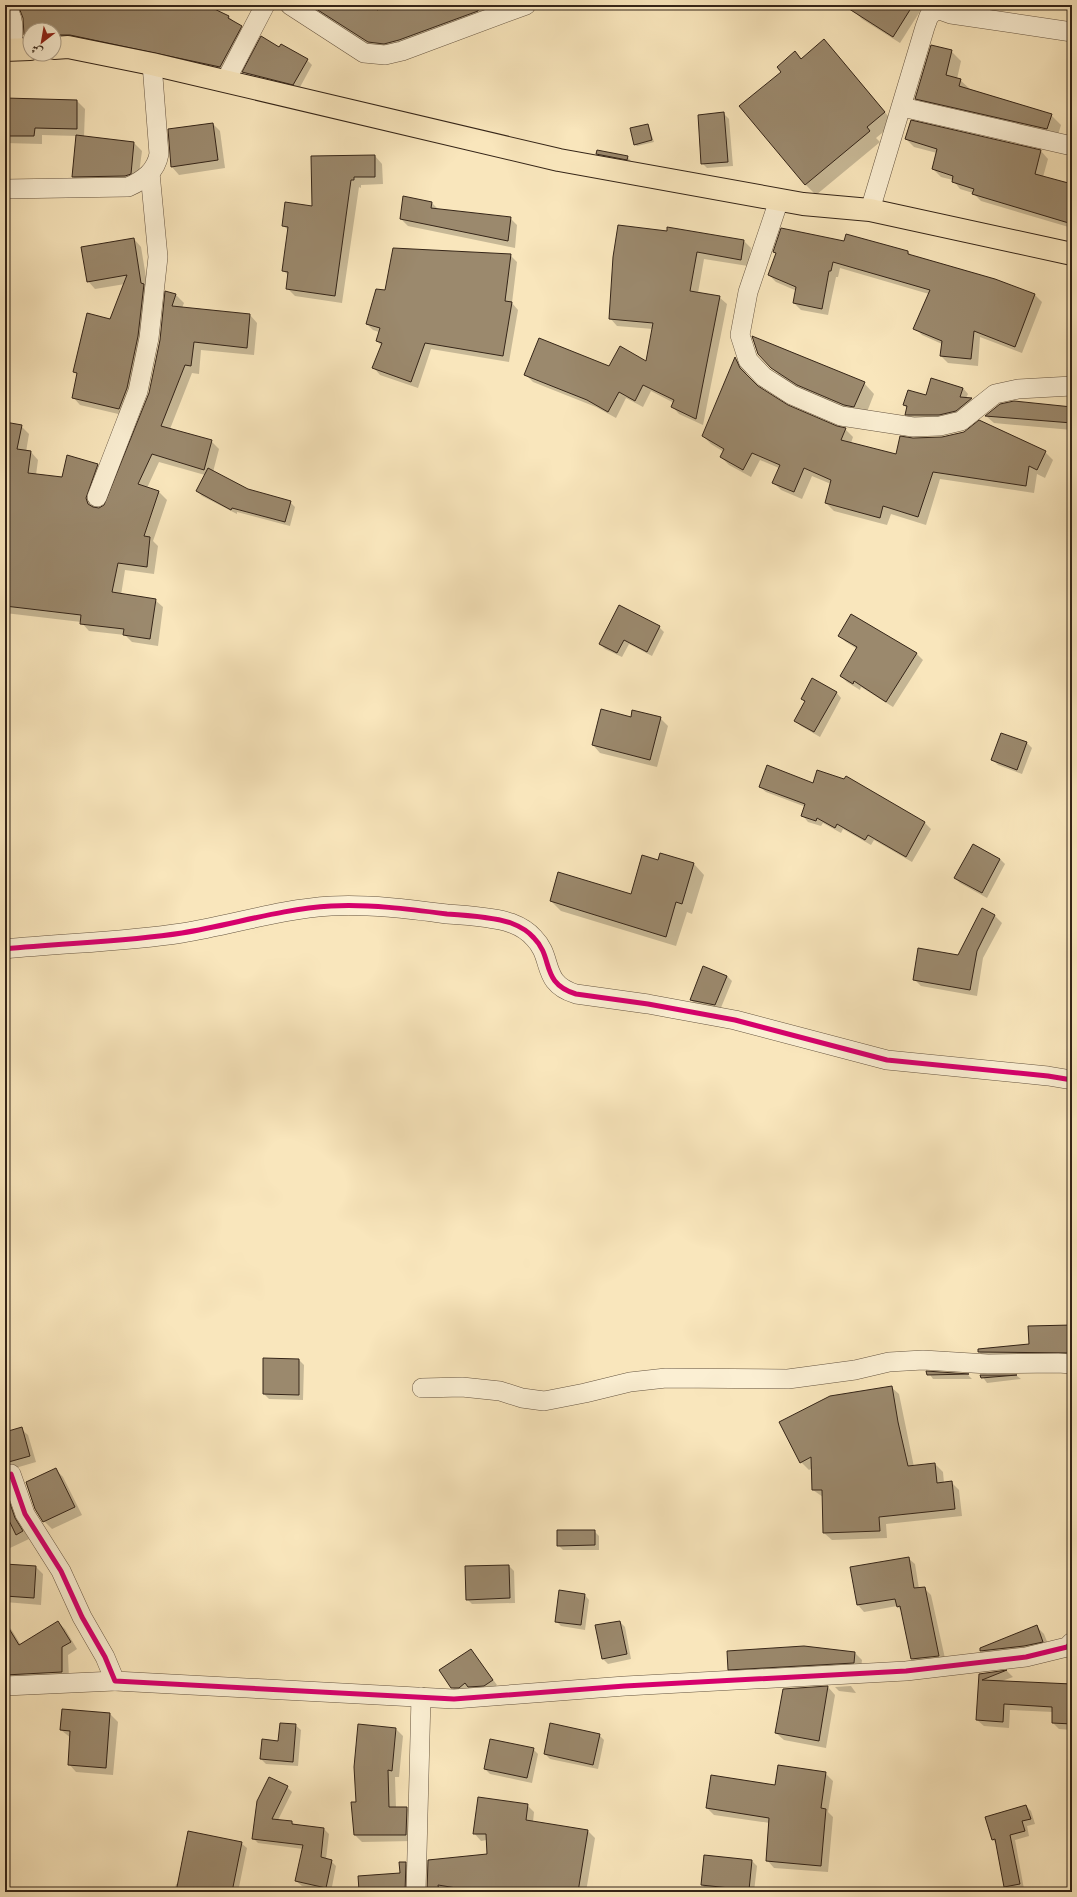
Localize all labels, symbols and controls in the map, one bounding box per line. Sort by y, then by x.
north arrow [22,22,62,62]
text: ش [28,41,46,59]

